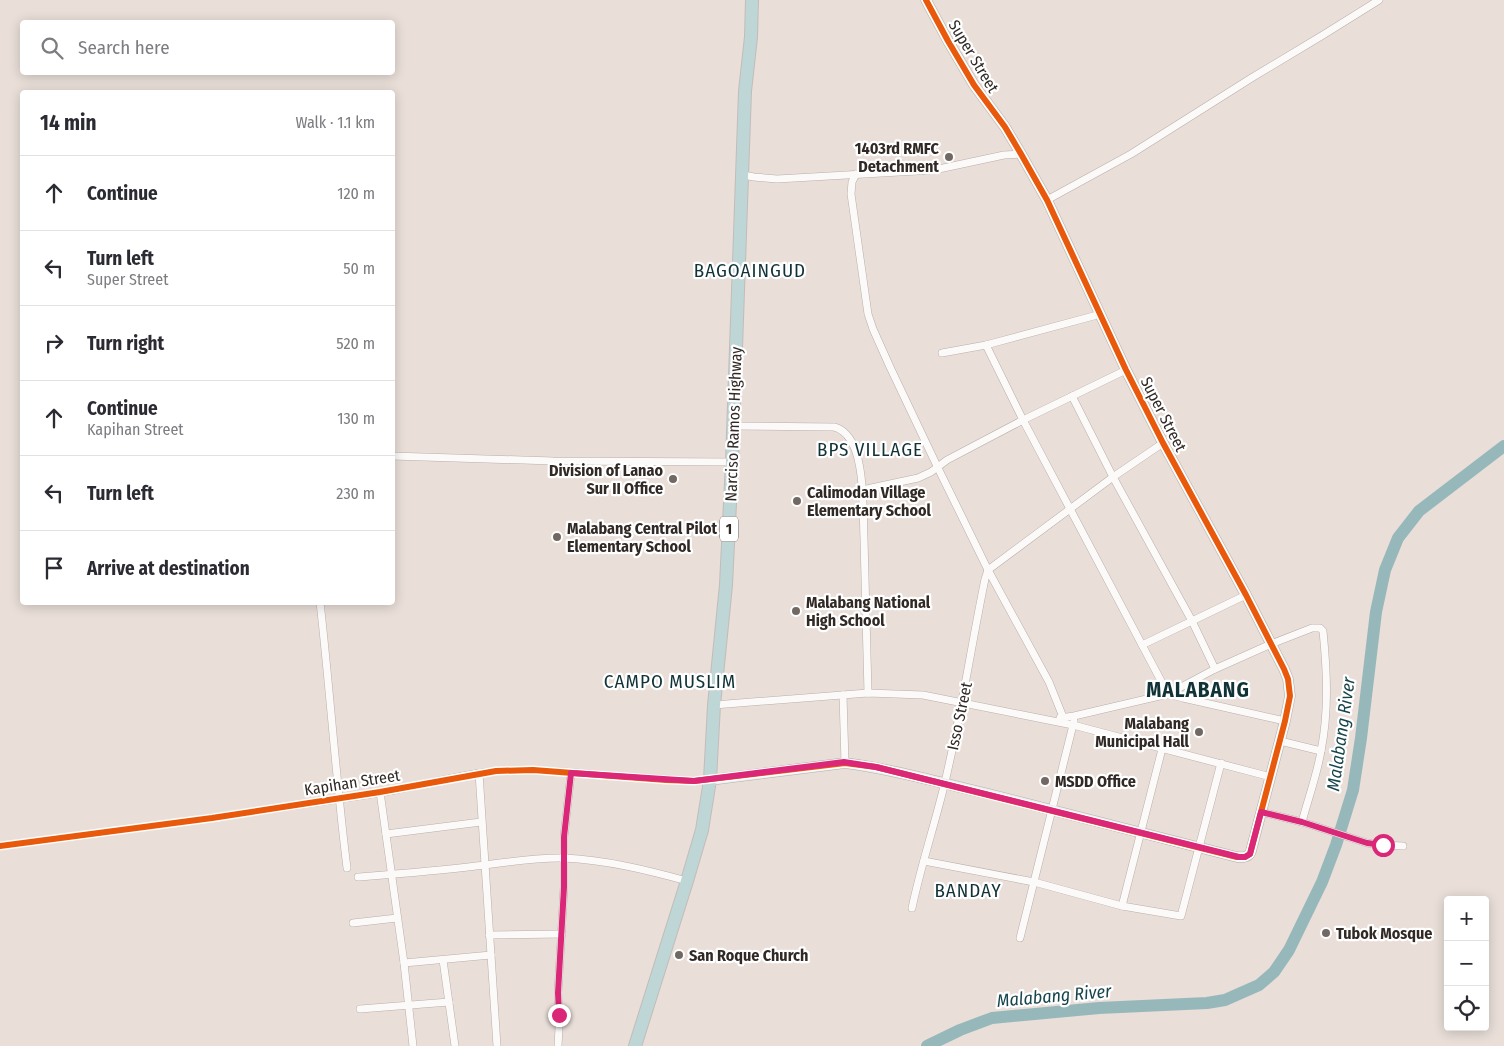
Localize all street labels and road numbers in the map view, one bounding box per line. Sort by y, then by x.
street label: Super Street [944,16,1003,97]
street label: Narciso Ramos Highway [721,345,746,502]
street label: Super Street [1137,374,1191,455]
road number: 1 [720,516,738,542]
street label: Isso Street [943,680,976,752]
street label: Kapihan Street [303,765,402,799]

